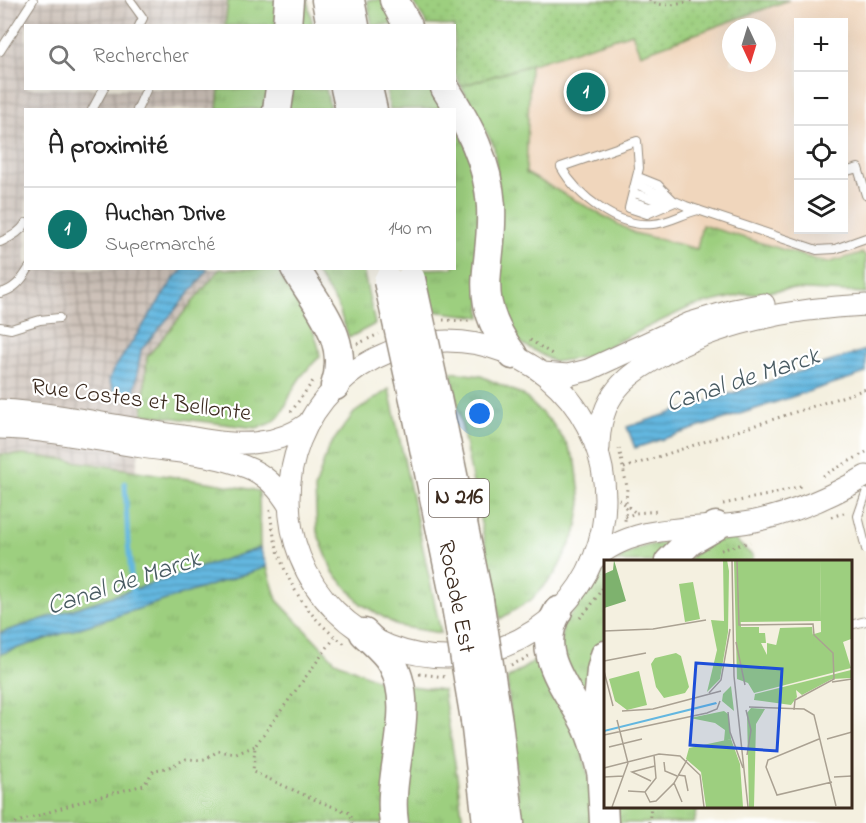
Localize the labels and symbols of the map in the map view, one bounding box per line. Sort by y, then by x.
north arrow [722,18,776,72]
pin: 1 [566,70,606,115]
water label: Canal de Marck [661,338,826,424]
street label: Rue Costes et Bellonte [29,370,253,432]
your location [465,399,494,428]
road number: N 216 [429,479,489,517]
street label: Rocade Est [427,537,483,657]
water label: Canal de Marck [42,541,207,627]
inset map [604,560,851,808]

